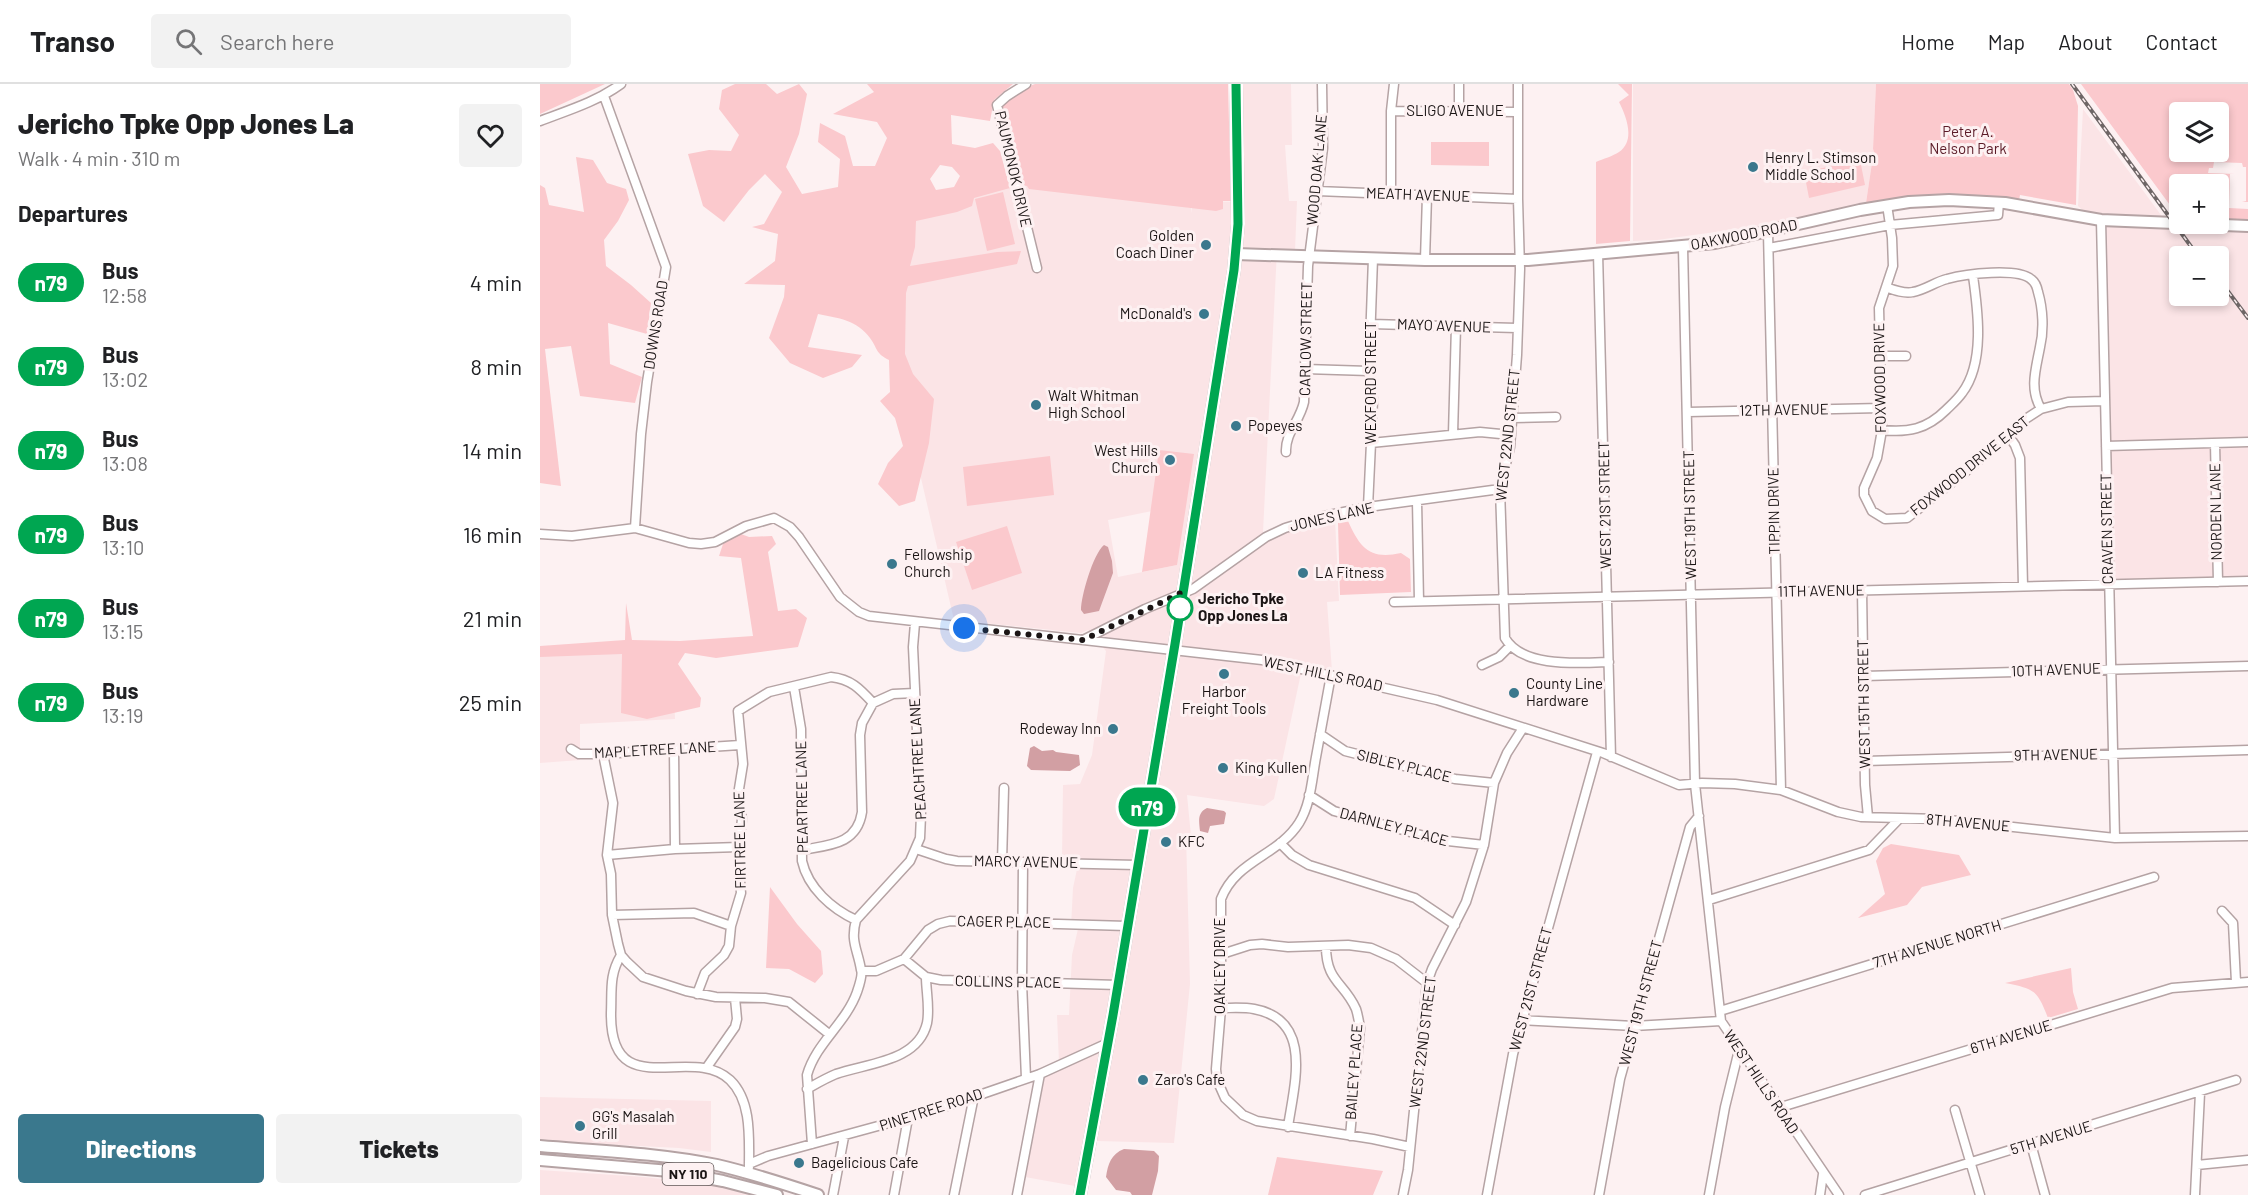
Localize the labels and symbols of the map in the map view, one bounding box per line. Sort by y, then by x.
street label: SLIGO AVENUE [1406,101,1504,119]
street label: PAUMONOK DRIVE [992,109,1036,229]
street label: WOOD OAK LANE [1302,114,1330,226]
park label: Peter A. Nelson Park [1929,122,2007,157]
place label: Henry L. Stimson Middle School [1765,148,1876,183]
marker: Henry L. Stimson Middle School [1746,160,1760,174]
street label: MEATH AVENUE [1366,183,1470,205]
street label: OAKWOOD ROAD [1689,215,1799,253]
place label: Golden Coach Diner [1116,226,1195,261]
marker: Golden Coach Diner [1199,238,1213,252]
street label: DOWNS ROAD [639,279,671,371]
street label: CARLOW STREET [1295,282,1315,396]
place label: McDonald's [1120,304,1192,322]
marker: McDonald's [1197,307,1211,321]
street label: MAYO AVENUE [1397,314,1491,336]
street label: WEXFORD STREET [1361,322,1379,444]
street label: FOXWOOD DRIVE [1869,323,1889,433]
street label: WEST 22ND STREET [1491,368,1523,502]
place label: Walt Whitman High School [1048,386,1139,421]
marker: Walt Whitman High School [1029,398,1043,412]
street label: 12TH AVENUE [1739,399,1829,419]
street label: FOXWOOD DRIVE EAST [1906,412,2033,519]
place label: Popeyes [1248,416,1303,434]
marker: Popeyes [1229,419,1243,433]
place label: West Hills Church [1094,441,1158,476]
street label: WEST 21ST STREET [1594,441,1614,569]
street label: WEST 19TH STREET [1679,450,1699,580]
marker: West Hills Church [1163,453,1177,467]
street label: NORDEN LANE [2205,463,2225,561]
street label: TIPPIN DRIVE [1763,467,1783,555]
street label: CRAVEN STREET [2096,473,2116,585]
street label: JONES LANE [1288,498,1376,534]
place label: Fellowship Church [904,545,972,580]
marker: Fellowship Church [885,557,899,571]
place label: LA Fitness [1315,563,1384,581]
marker: LA Fitness [1296,566,1310,580]
street label: 11TH AVENUE [1777,580,1865,600]
place label: Jericho Tpke Opp Jones La [1198,589,1288,624]
marker: Jericho Tpke Opp Jones La [1167,595,1193,621]
your location [949,613,979,643]
street label: WEST 15TH STREET [1853,639,1873,769]
street label: WEST HILLS ROAD [1262,652,1384,694]
street label: 10TH AVENUE [2011,658,2101,680]
marker: Harbor Freight Tools [1217,667,1231,681]
place label: County Line Hardware [1526,674,1603,709]
place label: Harbor Freight Tools [1182,682,1266,717]
marker: County Line Hardware [1507,686,1521,700]
street label: PEACHTREE LANE [905,698,929,820]
place label: Rodeway Inn [1020,719,1101,737]
marker: Rodeway Inn [1106,722,1120,736]
street label: MAPLETREE LANE [593,737,717,761]
street label: PEARTREE LANE [791,741,811,853]
street label: 9TH AVENUE [2014,744,2098,764]
street label: SIBLEY PLACE [1355,745,1453,785]
place label: King Kullen [1235,758,1307,776]
marker: King Kullen [1216,761,1230,775]
line badge: n79 [1112,788,1182,826]
street label: FIRTREE LANE [729,791,749,889]
street label: DARNLEY PLACE [1338,803,1450,849]
street label: 8TH AVENUE [1925,809,2011,835]
place label: KFC [1178,832,1205,850]
marker: KFC [1159,835,1173,849]
street label: MARCY AVENUE [974,851,1078,871]
street label: CAGER PLACE [957,911,1051,931]
street label: 7TH AVENUE NORTH [1870,915,2003,971]
street label: OAKLEY DRIVE [1210,918,1228,1014]
street label: WEST 21ST STREET [1505,925,1555,1053]
street label: WEST 19TH STREET [1615,938,1665,1068]
street label: COLLINS PLACE [955,971,1061,991]
street label: WEST 22ND STREET [1405,975,1439,1109]
street label: 6TH AVENUE [1968,1015,2054,1057]
street label: BAILEY PLACE [1341,1023,1365,1121]
street label: WEST HILLS ROAD [1720,1026,1803,1137]
place label: Zaro's Cafe [1155,1070,1225,1088]
marker: Zaro's Cafe [1136,1073,1150,1087]
street label: PINETREE ROAD [877,1084,985,1134]
place label: GG's Masalah Grill [592,1107,675,1142]
street label: 5TH AVENUE [2008,1116,2094,1158]
marker: GG's Masalah Grill [573,1119,587,1133]
place label: Bagelicious Cafe [811,1153,919,1171]
marker: Bagelicious Cafe [792,1156,806,1170]
road number: NY 110 [662,1163,714,1185]

